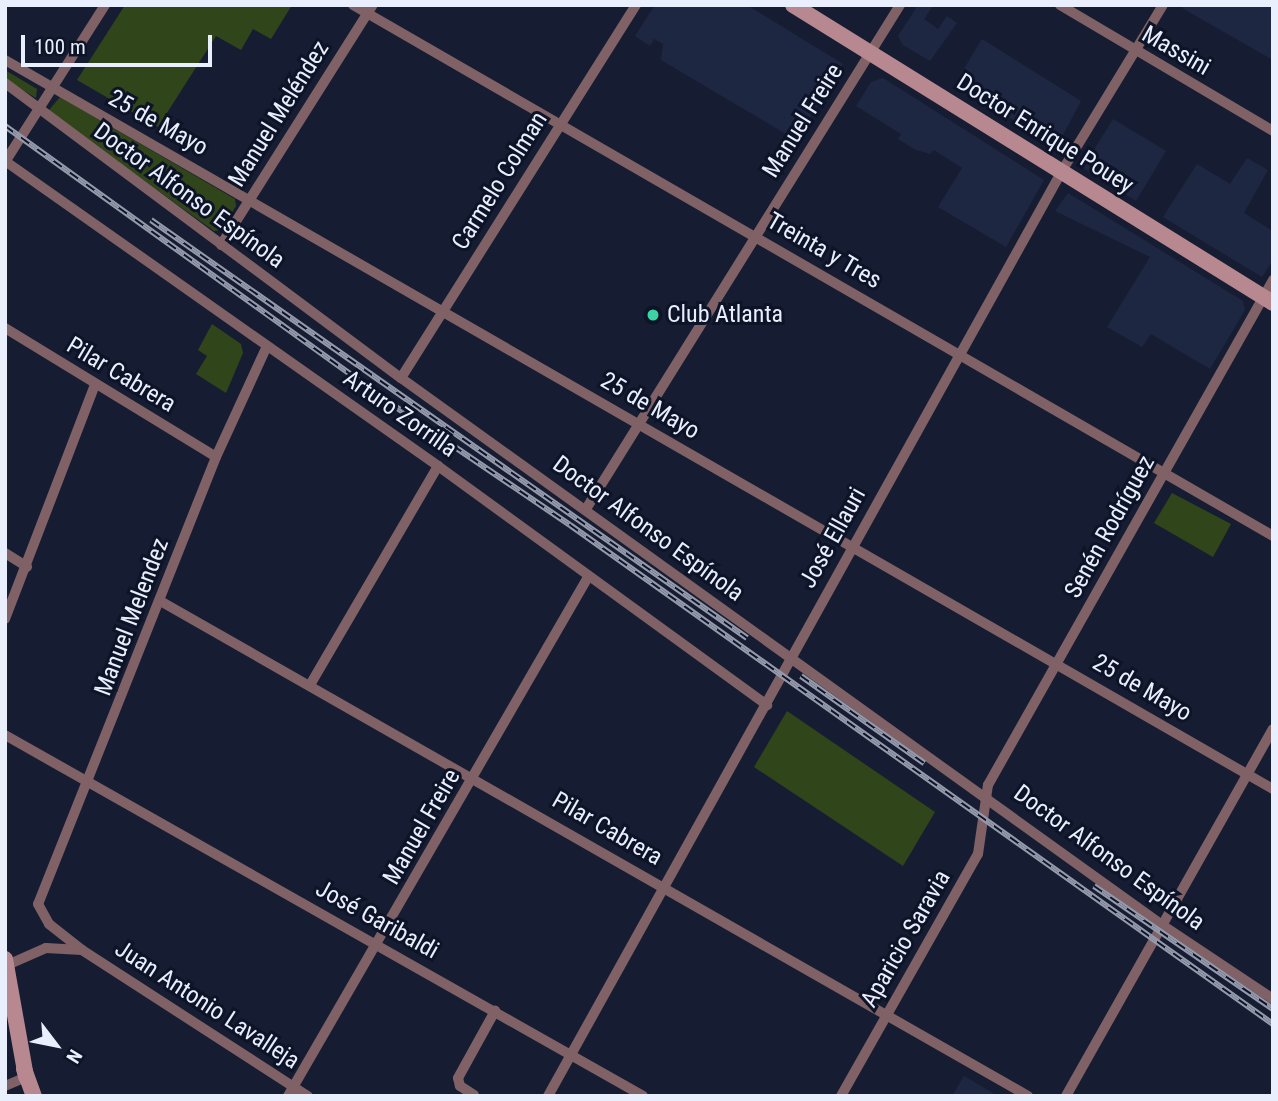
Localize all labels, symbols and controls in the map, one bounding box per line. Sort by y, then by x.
street label: Massini [1137,20,1215,82]
scale bar [24,21,215,65]
text: 100 m [34,35,86,59]
street label: Manuel Meléndez [223,36,335,192]
street label: Manuel Freire [757,59,849,183]
street label: Doctor Enrique Pouey [951,68,1139,200]
street label: 25 de Mayo [103,84,213,162]
street label: Carmelo Colman [446,107,554,255]
street label: Doctor Alfonso Espínola [88,117,290,275]
street label: Treinta y Tres [762,207,886,295]
place label: Club Atlanta [667,301,783,329]
marker: Club Atlanta [645,307,661,323]
street label: Pilar Cabrera [61,331,181,419]
street label: Arturo Zorrilla [338,364,462,464]
street label: 25 de Mayo [596,366,704,446]
street label: Doctor Alfonso Espínola [547,450,749,608]
street label: Senén Rodríguez [1059,451,1161,603]
street label: José Ellauri [794,483,872,593]
street label: Manuel Melendez [89,534,175,700]
street label: 25 de Mayo [1088,648,1196,728]
street label: Manuel Freire [377,764,467,890]
street label: Doctor Alfonso Espínola [1008,779,1210,937]
street label: Pilar Cabrera [547,786,667,872]
street label: Aparicio Saravia [855,865,957,1013]
street label: José Garibaldi [311,874,443,966]
street label: Juan Antonio Lavalleja [109,935,305,1075]
north arrow [21,1010,91,1080]
text: N [61,1045,87,1067]

